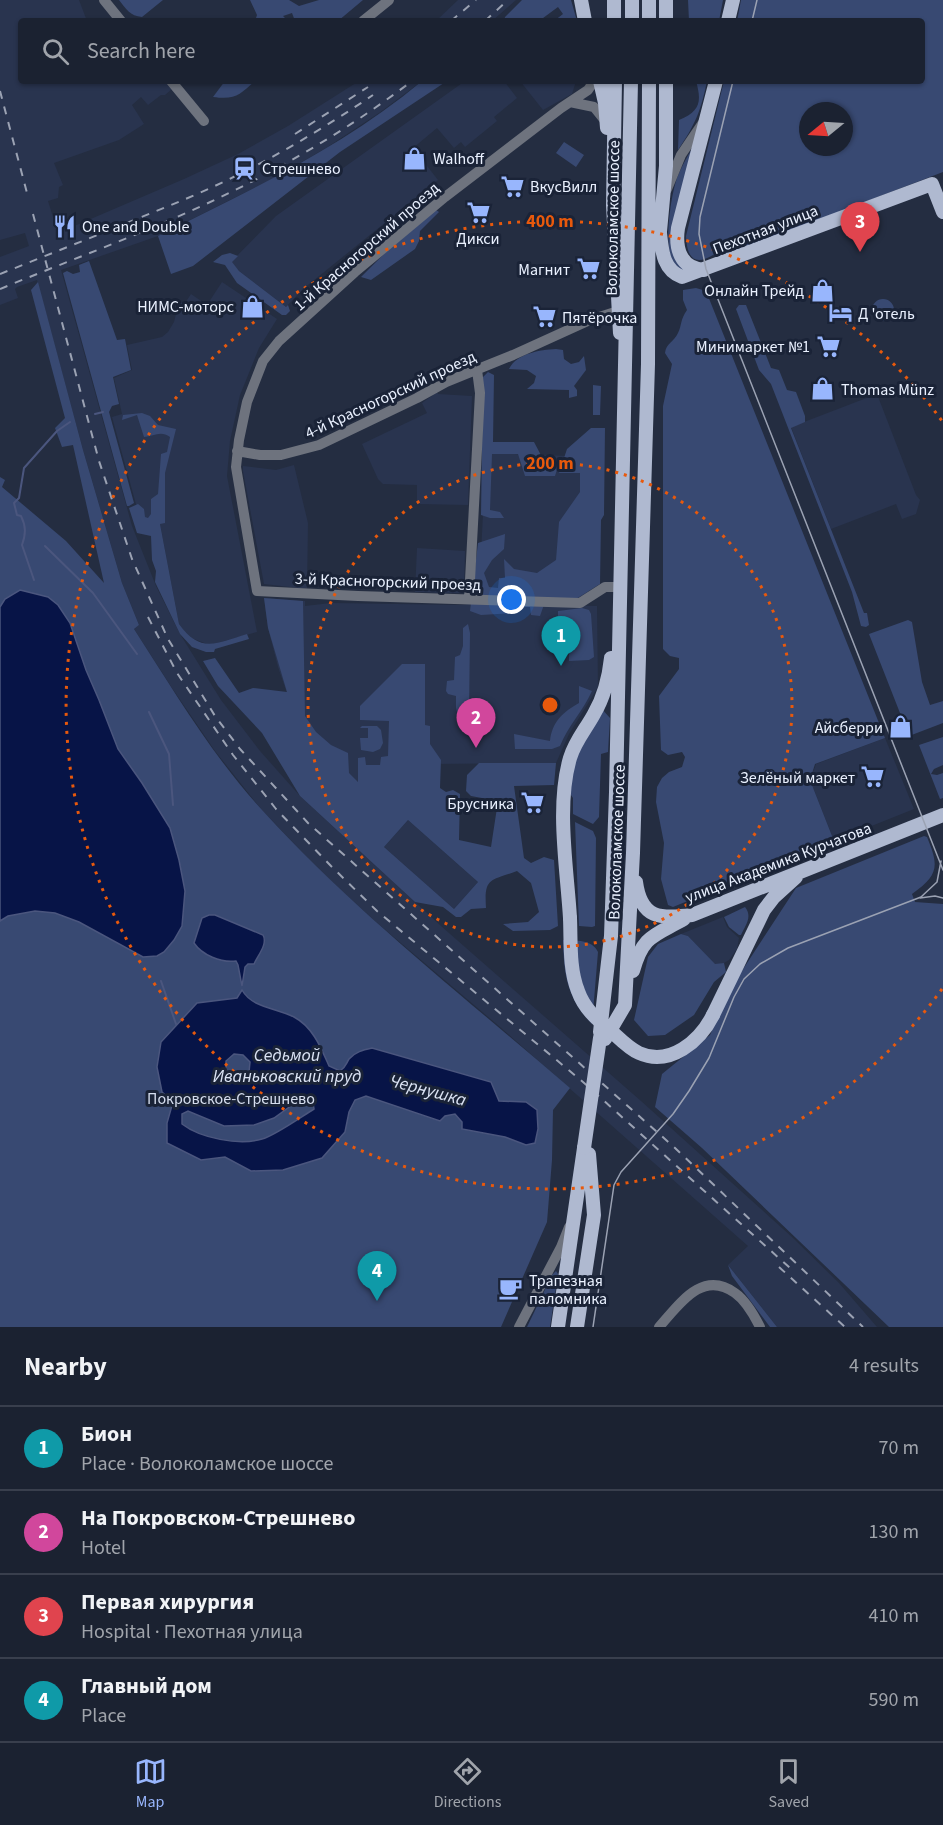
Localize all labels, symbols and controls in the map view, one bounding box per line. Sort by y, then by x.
search box [18,18,925,84]
icon: search [39,35,72,68]
text: Search here [87,35,195,67]
north arrow [799,102,853,156]
street label: Волоколамское шоссе [601,140,625,296]
shop icon: Walhoff [402,145,428,171]
place label: Walhoff [433,148,485,170]
station icon: Стрешнево [231,155,257,181]
place label: Стрешнево [262,158,341,180]
supermarket icon: ВкусВилл [499,173,525,199]
place label: ВкусВилл [530,176,597,198]
street label: 1-й Красногорский проезд [289,177,444,316]
supermarket icon: Дикси [465,200,491,226]
street label: Пехотная улица [710,200,821,260]
pin: 3 [840,202,880,252]
text: 400 m [526,209,574,234]
restaurant icon: One and Double [51,213,77,239]
place label: One and Double [82,216,190,238]
place label: Дикси [456,228,500,250]
supermarket icon: Магнит [575,256,601,282]
place label: Магнит [518,259,570,281]
shop icon: Онлайн Трейд [809,277,835,303]
place label: Онлайн Трейд [704,280,804,302]
shop icon: НИМС-моторс [239,293,265,319]
place label: НИМС-моторс [137,296,234,318]
hotel icon: Д 'отель [827,300,853,326]
place label: Д 'отель [858,303,915,325]
supermarket icon: Пятёрочка [531,304,557,330]
place label: Пятёрочка [562,307,637,329]
supermarket icon: Минимаркет №1 [815,333,841,359]
place label: Минимаркет №1 [696,336,810,358]
street label: 4-й Красногорский проезд [301,345,480,444]
shop icon: Thomas Münz [810,376,836,402]
place label: Thomas Münz [841,379,934,401]
text: 200 m [526,451,574,476]
street label: 3-й Красногорский проезд [295,568,482,596]
your location [497,585,526,614]
pin: 1 [542,616,580,666]
centre of rings [540,695,560,715]
pin: 2 [456,698,496,748]
shop icon: Айсберри [888,714,914,740]
place label: Айсберри [815,717,883,739]
street label: Волоколамское шоссе [603,764,631,920]
supermarket icon: Зелёный маркет [860,764,886,790]
place label: Зелёный маркет [740,767,855,789]
supermarket icon: Брусника [519,790,545,816]
place label: Брусника [447,793,514,815]
street label: улица Академика Курчатова [682,817,875,909]
water label: Седьмой Иваньковский пруд [213,1043,361,1089]
water label: Чернушка [387,1068,469,1113]
park label: Покровское-Стрешнево [147,1088,315,1110]
pin: 4 [358,1252,397,1301]
place label: Трапезная паломника [529,1270,607,1310]
cafe icon: Трапезная паломника [498,1276,524,1302]
text: Nearby [24,1348,107,1385]
text: 4 results [849,1352,919,1380]
text: Бион [81,1418,132,1450]
text: 1 [38,1434,49,1462]
text: 70 m [879,1434,919,1462]
text: Place · Волоколамское шоссе [81,1450,333,1478]
text: На Покровском-Стрешнево [81,1502,355,1534]
text: 2 [38,1518,49,1546]
text: 130 m [869,1518,919,1546]
text: Hotel [81,1534,126,1562]
text: Первая хирургия [81,1586,254,1618]
text: 3 [38,1602,49,1630]
text: 410 m [869,1602,919,1630]
text: Hospital · Пехотная улица [81,1618,303,1646]
text: Главный дом [81,1670,212,1702]
text: 4 [38,1686,49,1714]
text: 590 m [869,1686,919,1714]
text: Place [81,1702,126,1730]
tab: Map [134,1755,167,1813]
tab: Directions [434,1755,501,1813]
tab: Saved [769,1755,809,1813]

